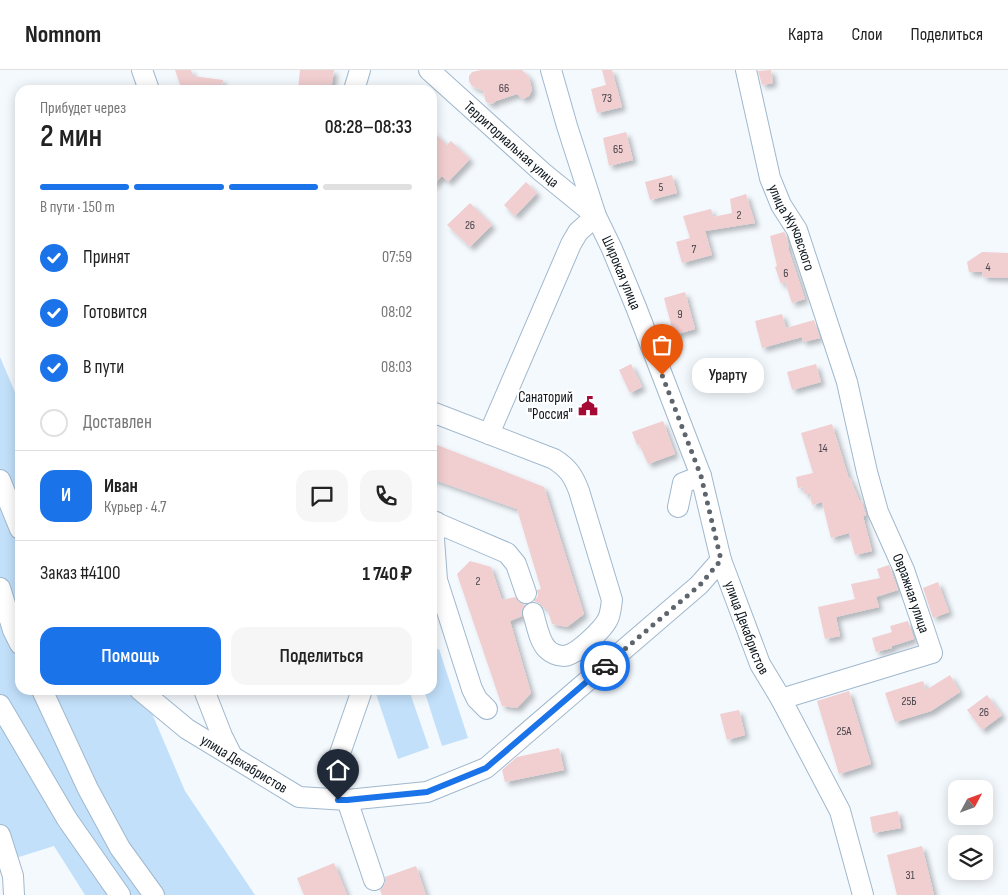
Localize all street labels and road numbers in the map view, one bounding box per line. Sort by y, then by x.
street label: Территориальная улица [460,97,563,192]
street label: улица Жуковского [764,181,819,273]
street label: Широкая улица [597,233,646,313]
street label: Овражная улица [888,550,934,636]
street label: улица Декабристов [720,578,774,678]
street label: улица Декабристов [197,730,292,798]

